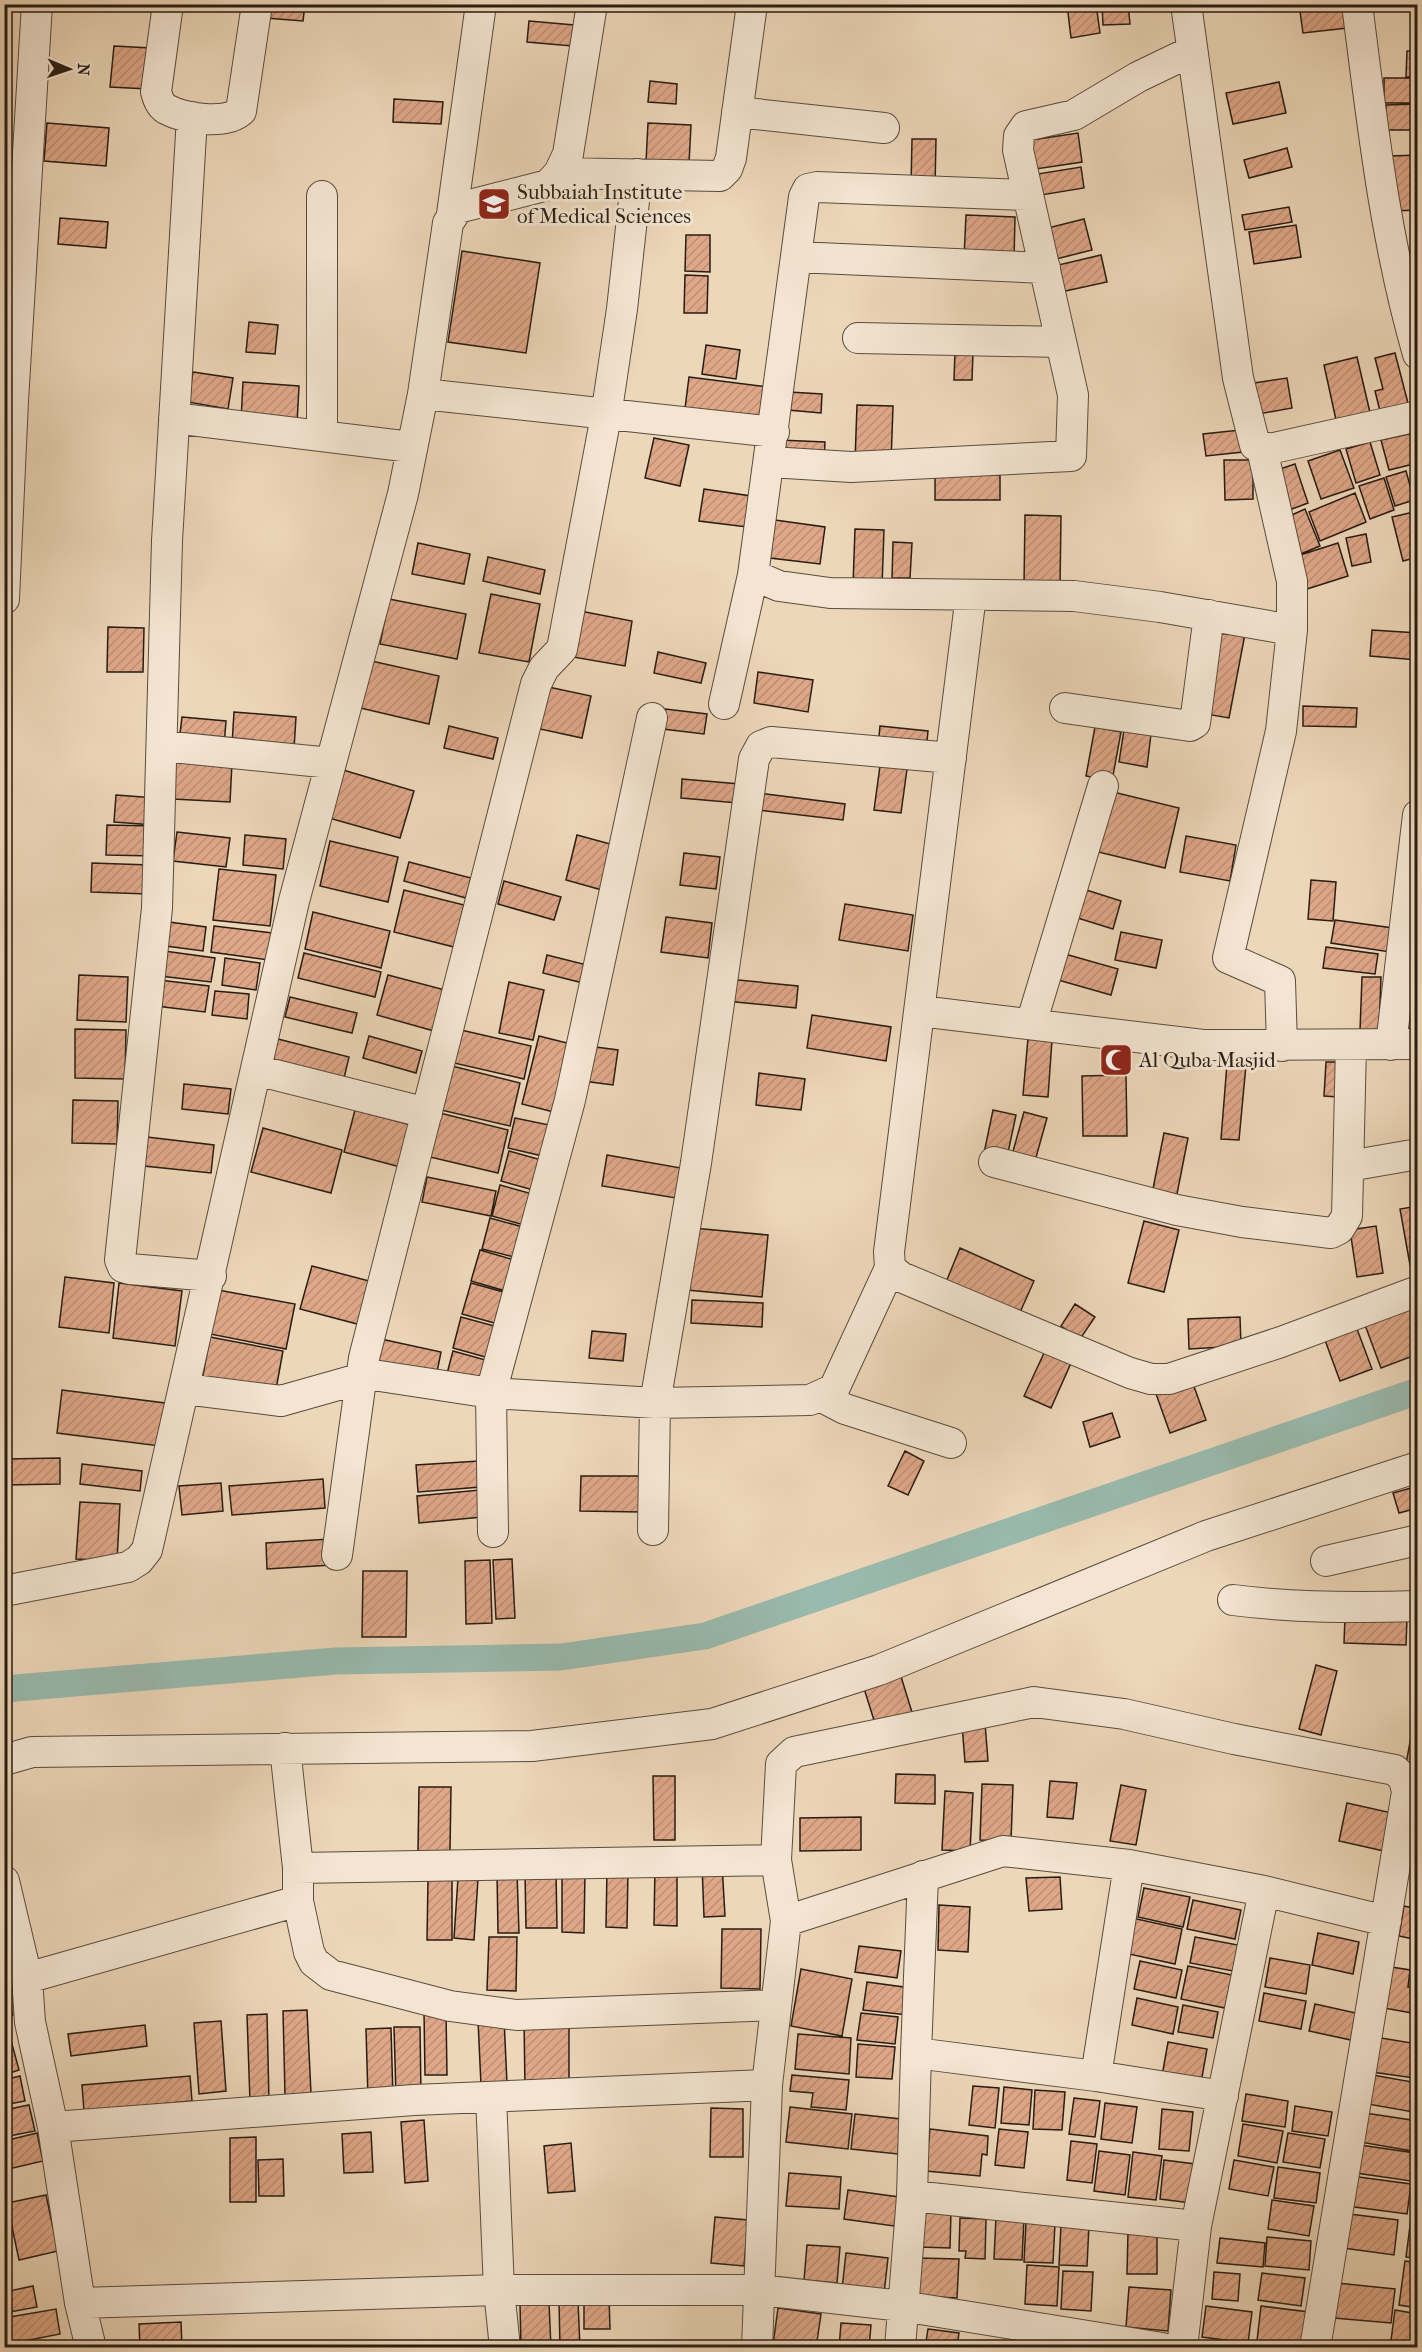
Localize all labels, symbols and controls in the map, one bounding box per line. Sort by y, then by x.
north arrow [39,39,99,99]
text: N [74,63,93,77]
place label: Subbaiah Institute of Medical Sciences [517,180,691,228]
school or university icon: Subbaiah Institute of Medical Sciences [476,186,512,222]
mosque icon: Al Quba Masjid [1098,1042,1134,1078]
place label: Al Quba Masjid [1138,1048,1276,1072]

